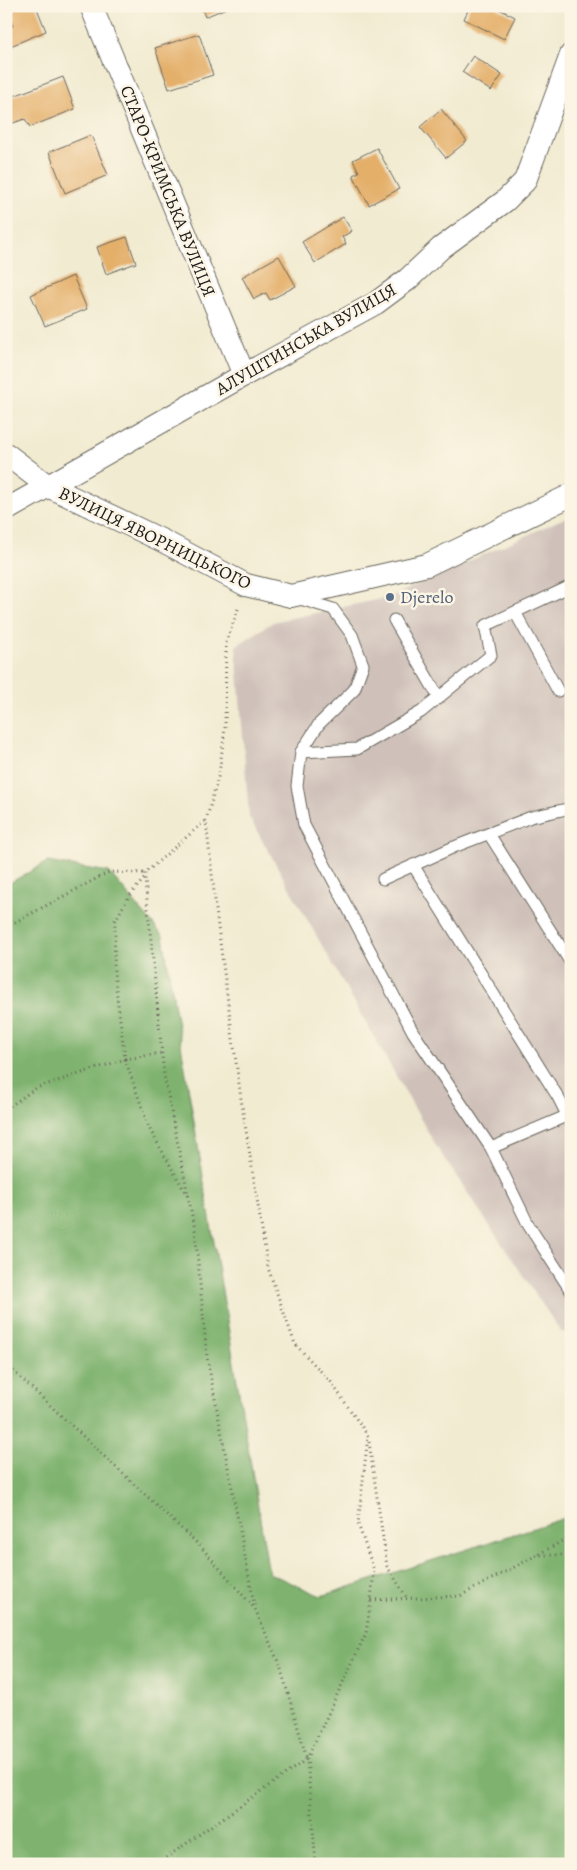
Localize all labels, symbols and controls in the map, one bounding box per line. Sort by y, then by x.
street label: СТАРО-КРИМСЬКА ВУЛИЦЯ [115,82,221,300]
street label: АЛУШТИНСЬКА ВУЛИЦЯ [210,277,401,401]
street label: ВУЛИЦЯ ЯВОРНИЦЬКОГО [55,481,255,595]
place label: Djerelo [400,585,453,609]
marker: Djerelo [384,591,396,603]

